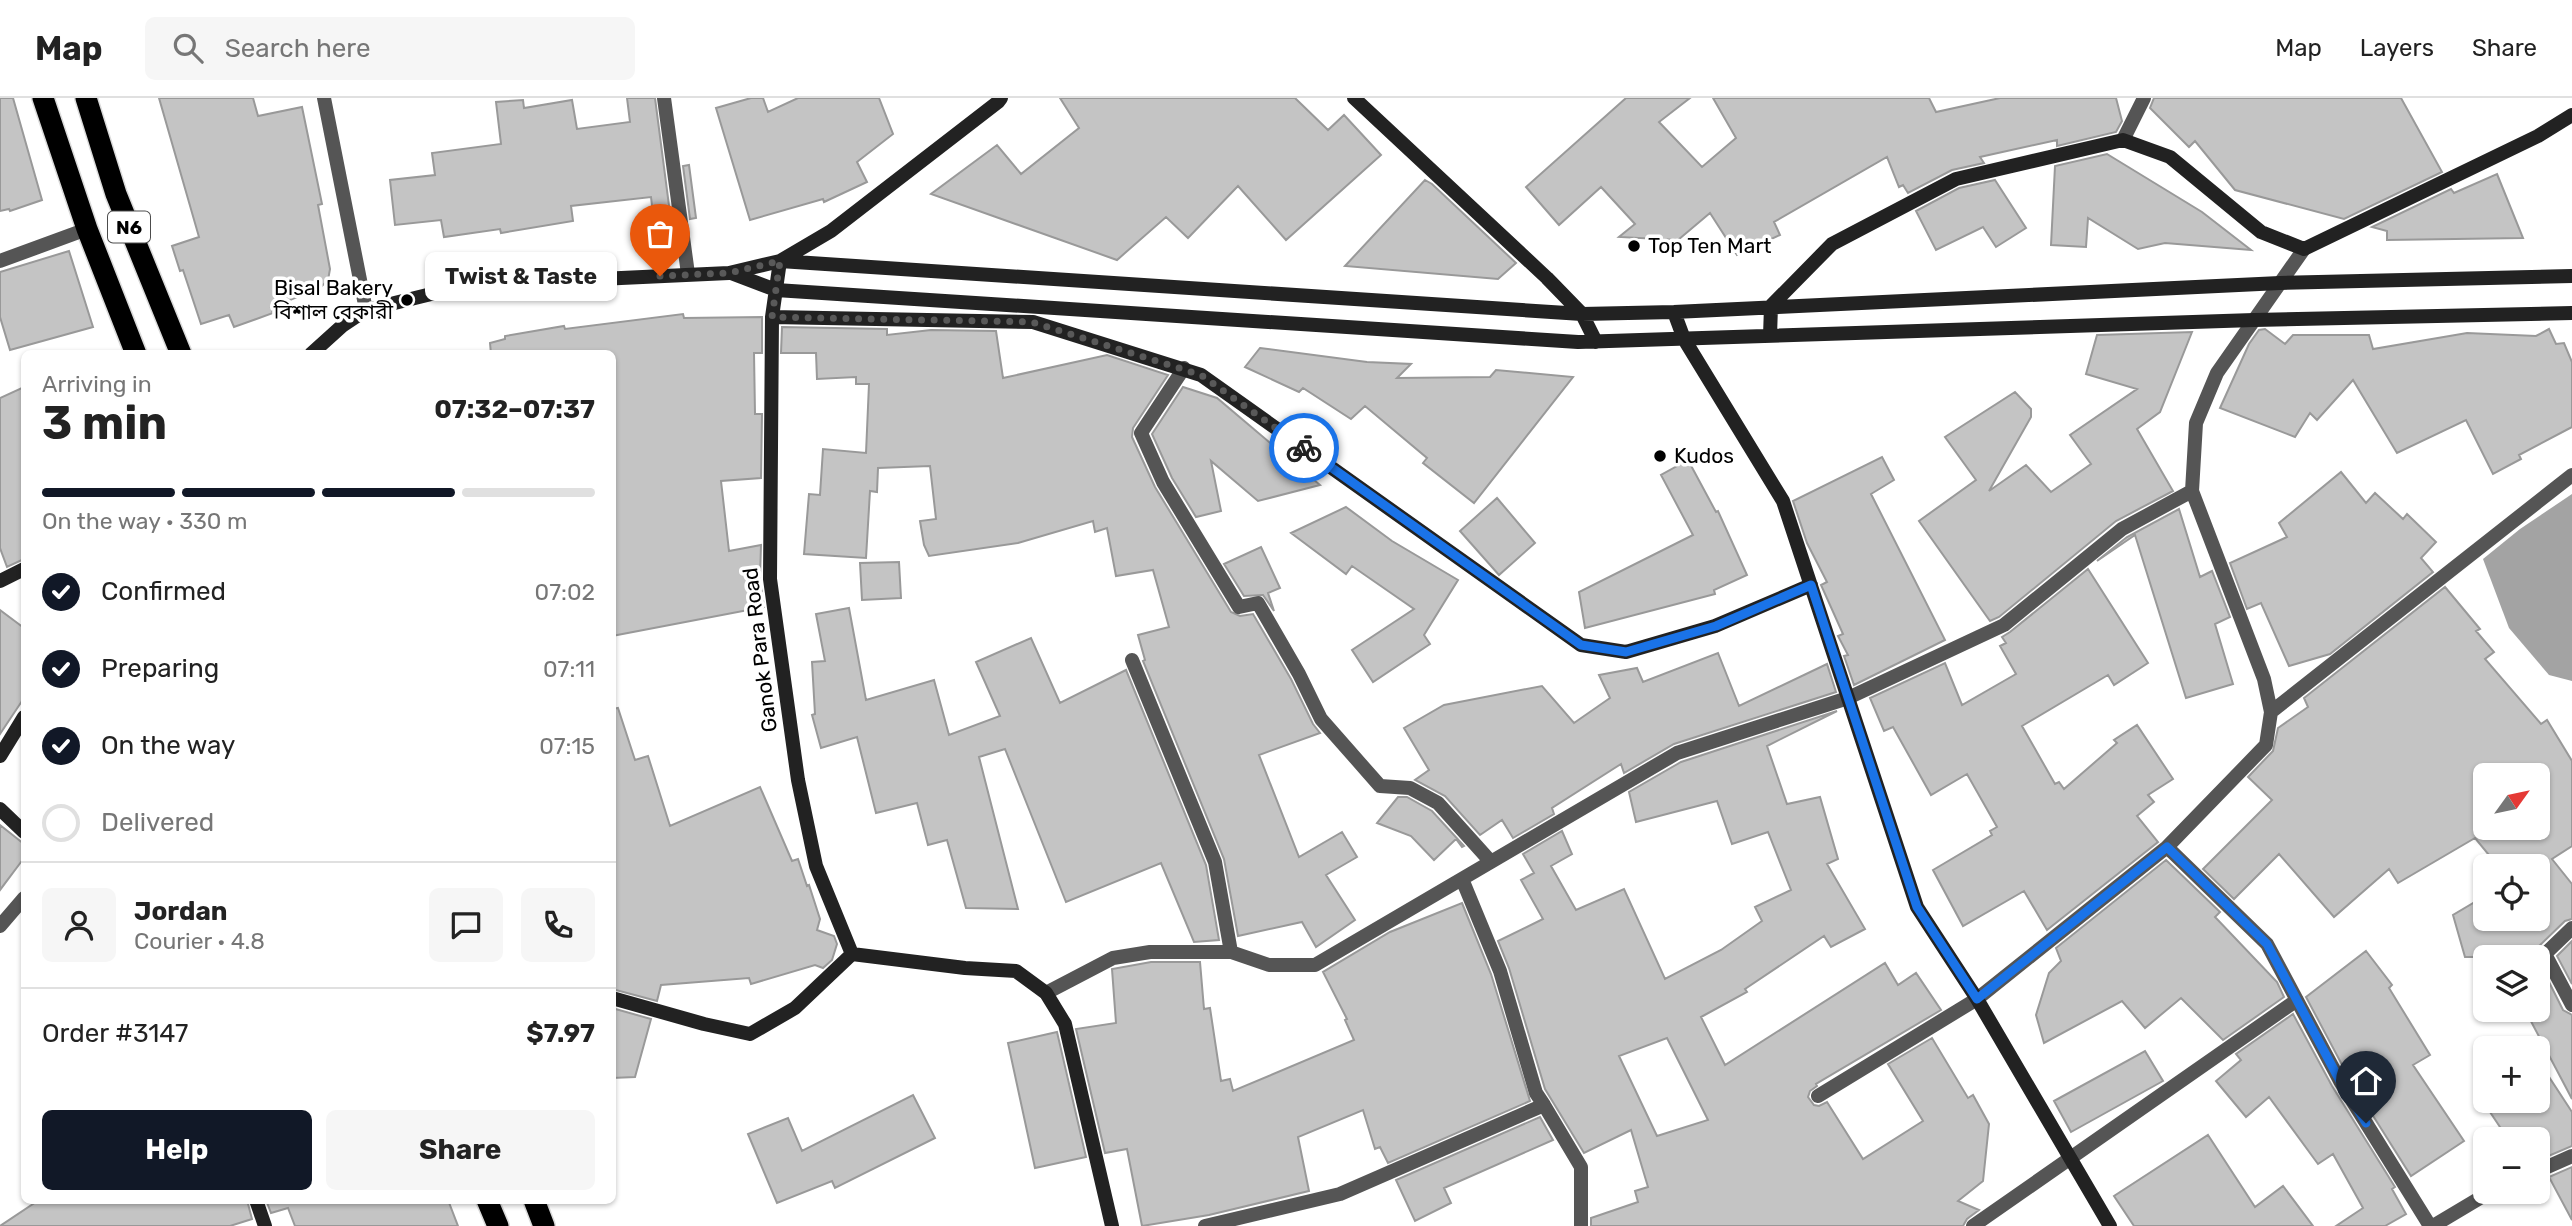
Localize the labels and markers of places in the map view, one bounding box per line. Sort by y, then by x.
pin [630,204,690,276]
place label: Top Ten Mart [1648,233,1772,258]
marker: Top Ten Mart [1626,238,1642,254]
callout: Twist & Taste [426,252,618,300]
place label: Bisal Bakery বিশাল বেকারী [273,275,393,324]
marker: Bisal Bakery বিশাল বেকারী [399,292,415,308]
place label: Kudos [1674,443,1734,468]
marker: Kudos [1652,448,1668,464]
pin [2336,1051,2396,1123]

